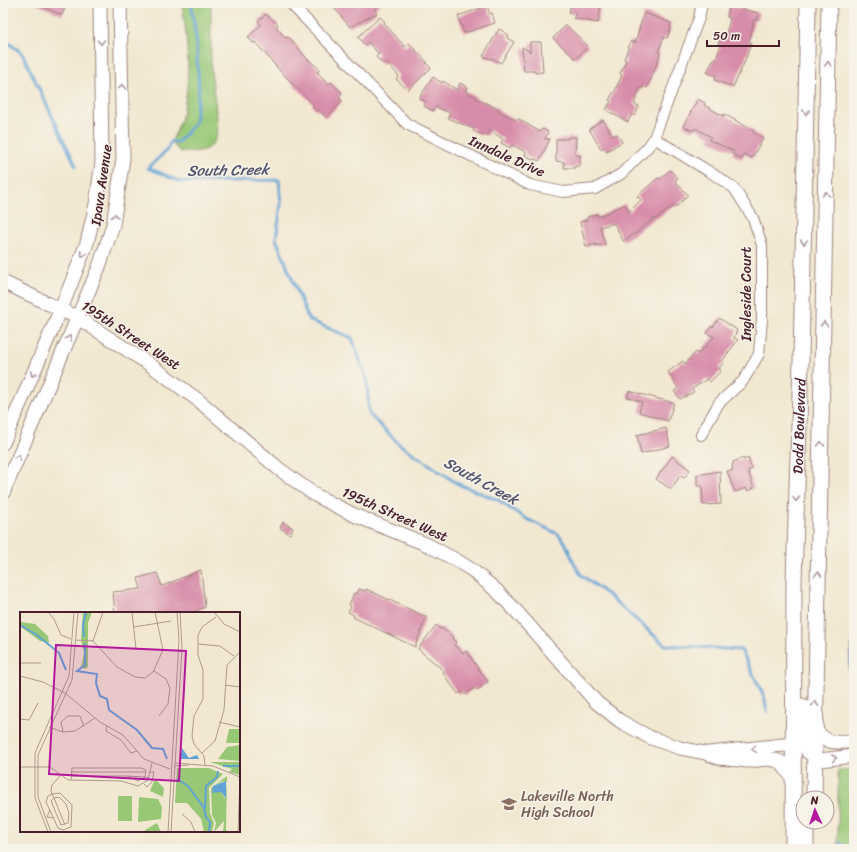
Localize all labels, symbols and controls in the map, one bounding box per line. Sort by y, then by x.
scale bar [707,22,779,48]
text: 50 m [713,25,740,47]
one-way arrow [97,39,105,45]
one-way arrow [824,61,833,67]
one-way arrow [118,84,126,90]
one-way arrow [802,109,810,115]
street label: Inndale Drive [464,128,549,184]
street label: Ipava Avenue [83,143,120,228]
water label: South Creek [187,156,271,184]
one-way arrow [822,191,830,197]
one-way arrow [110,213,119,219]
one-way arrow [800,239,808,245]
street label: Ingleside Court [734,247,759,342]
one-way arrow [79,250,87,257]
street label: 195th Street West [76,294,185,377]
one-way arrow [820,321,828,327]
one-way arrow [64,334,72,342]
one-way arrow [30,369,38,377]
street label: Dodd Boulevard [785,376,814,474]
one-way arrow [817,441,825,447]
water label: South Creek [439,450,525,513]
one-way arrow [14,454,22,461]
street label: 195th Street West [338,480,452,549]
one-way arrow [792,496,801,502]
one-way arrow [814,571,823,577]
inset map [20,612,240,832]
one-way arrow [811,701,820,707]
one-way arrow [751,744,757,753]
one-way arrow [831,754,837,763]
place label: Lakeville North High School [521,784,614,825]
north arrow [795,790,835,830]
text: N [809,791,819,810]
school or university icon: Lakeville North High School [500,795,518,813]

